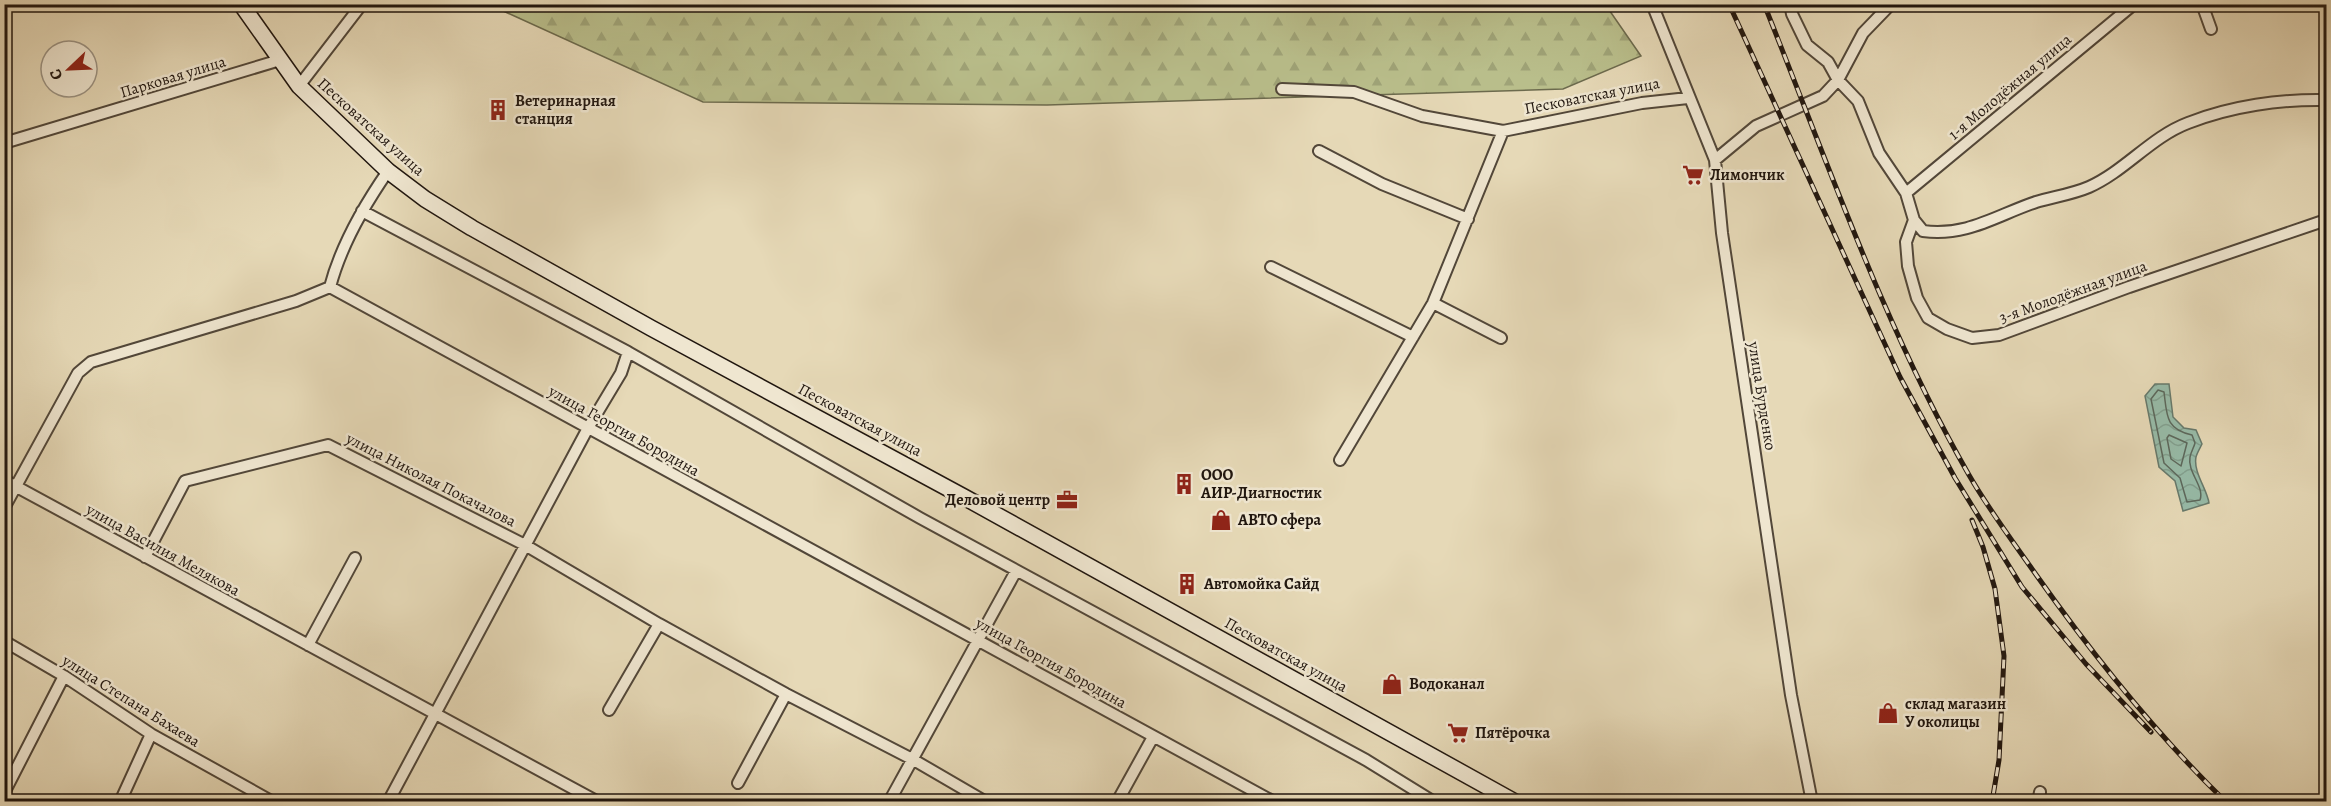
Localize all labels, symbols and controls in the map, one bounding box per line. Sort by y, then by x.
street label: 1-я Молодёжная улица [1944,28,2077,145]
north arrow [39,39,99,99]
street label: Парковая улица [117,50,229,104]
text: С [44,66,68,83]
street label: Песковатская улица [1522,72,1662,120]
street label: Песковатская улица [313,73,430,182]
place label: Ветеринарная станция [515,90,616,130]
building icon: Ветеринарная станция [486,98,510,122]
supermarket icon: Лимончик [1681,163,1705,187]
place label: Лимончик [1710,164,1785,186]
street label: 3-я Молодёжная улица [1996,255,2151,329]
street label: улица Бурденко [1742,339,1781,452]
street label: Песковатская улица [794,378,926,462]
street label: улица Георгия Бородина [544,380,704,482]
street label: улица Николая Покачалова [341,427,520,533]
place label: ООО АИР-Диагностик [1200,464,1322,504]
building icon: ООО АИР-Диагностик [1172,472,1196,496]
office icon: Деловой центр [1055,488,1079,512]
place label: Деловой центр [945,489,1050,511]
street label: улица Василия Мелякова [81,498,244,602]
shop icon: АВТО сфера [1209,508,1233,532]
place label: АВТО сфера [1237,509,1321,531]
building icon: Автомойка Сайд [1175,572,1199,596]
place label: Автомойка Сайд [1203,573,1319,595]
street label: улица Георгия Бородина [971,612,1131,714]
street label: Песковатская улица [1221,612,1352,698]
street label: улица Степана Бахаева [57,649,205,753]
shop icon: Водоканал [1380,672,1404,696]
place label: Водоканал [1409,673,1485,695]
place label: склад магазин У околицы [1905,693,2006,733]
shop icon: склад магазин У околицы [1876,701,1900,725]
supermarket icon: Пятёрочка [1446,721,1470,745]
place label: Пятёрочка [1475,722,1550,744]

